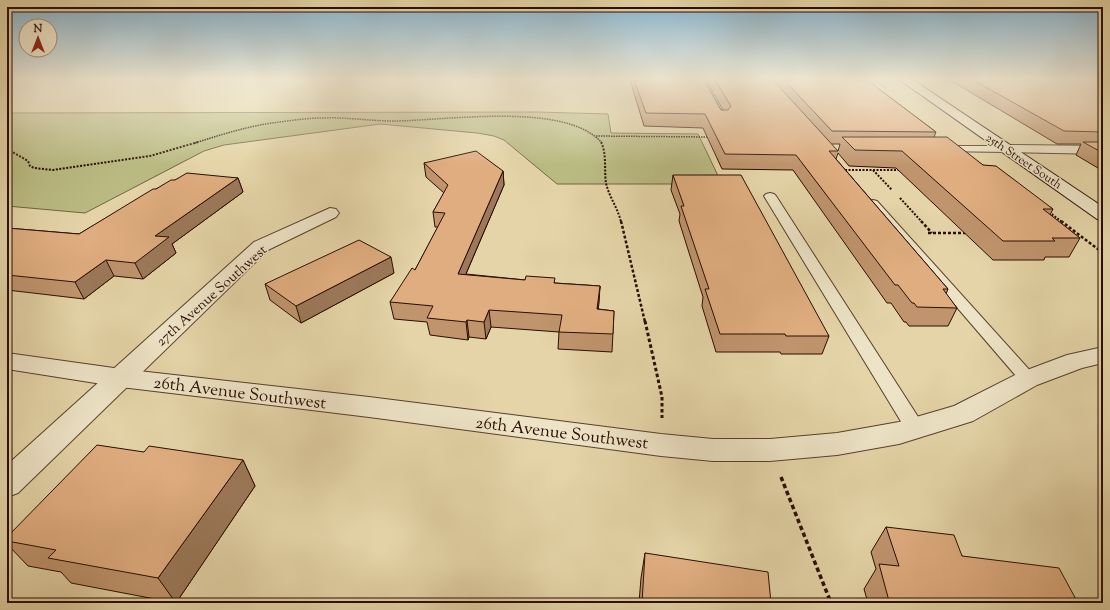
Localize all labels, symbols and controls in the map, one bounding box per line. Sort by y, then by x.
north arrow [18,18,58,58]
text: N [33,21,43,37]
street label: 25th Street South [982,130,1065,194]
street label: 27th Avenue Southwest [152,241,272,352]
street label: 26th Avenue Southwest [152,371,328,416]
street label: 26th Avenue Southwest [474,411,650,456]

